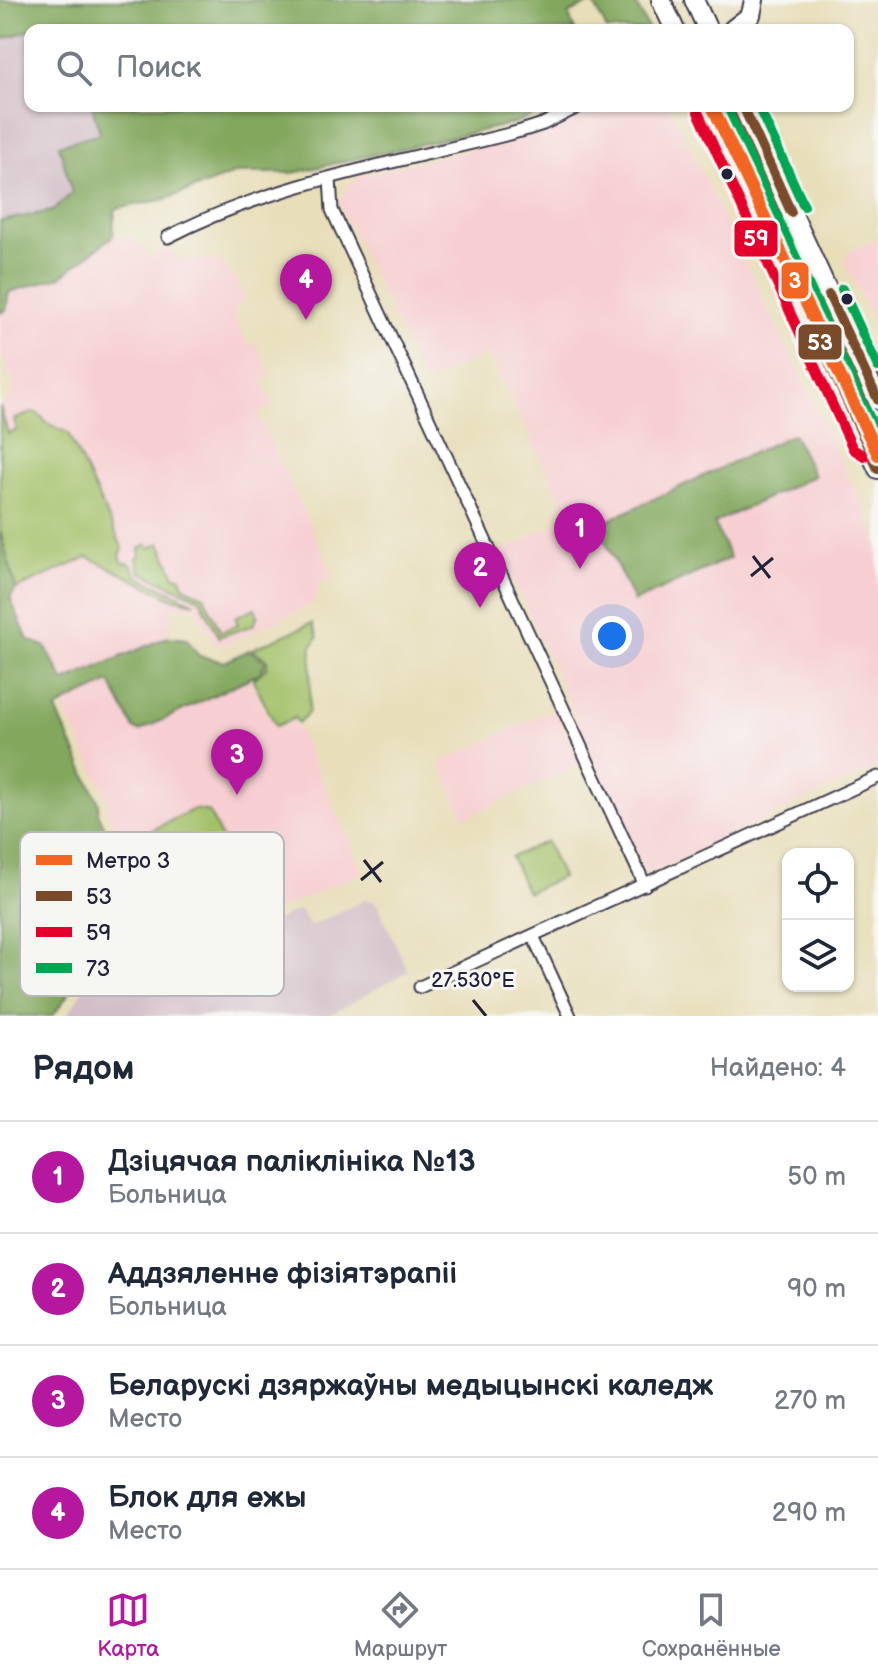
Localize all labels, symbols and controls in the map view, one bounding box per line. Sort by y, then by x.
search box [24,24,854,112]
icon: search [52,46,96,90]
text: Поиск [116,50,202,86]
unlabelled marker [719,166,735,182]
line badge: 59 [733,219,779,258]
text: 59 [743,226,769,253]
pin: 4 [280,254,332,320]
line badge: 3 [780,261,810,300]
text: 3 [789,268,802,295]
unlabelled marker [839,291,855,307]
line badge: 53 [797,323,843,361]
text: 53 [807,330,833,357]
pin: 1 [554,503,606,569]
pin: 2 [454,542,506,608]
your location [592,616,632,656]
pin: 3 [211,729,263,795]
legend [20,832,284,996]
text: Метро 3 [86,848,170,875]
map controls [782,848,854,992]
button: locate [782,848,854,920]
text: 53 [86,884,112,911]
text: 59 [86,920,111,947]
button: layers [782,920,854,992]
text: 73 [86,956,110,983]
text: 27.530°E [431,969,515,993]
text: Рядом [32,1048,134,1089]
text: Найдено: 4 [710,1053,846,1084]
text: Дзіцячая паліклініка №13 [108,1144,476,1180]
text: 1 [53,1162,63,1193]
text: 50 m [787,1162,846,1193]
text: Больница [108,1180,227,1211]
text: Аддзяленне фізіятэрапіі [108,1256,457,1292]
text: 2 [50,1274,66,1305]
text: 90 m [787,1274,846,1305]
text: Больница [108,1292,227,1323]
text: Беларускі дзяржаўны медыцынскі каледж [108,1368,713,1404]
text: 3 [50,1386,66,1417]
text: 270 m [774,1386,846,1417]
text: Место [108,1404,182,1435]
text: Блок для ежы [108,1480,307,1516]
text: 4 [50,1498,66,1529]
text: 290 m [772,1498,846,1529]
text: Место [108,1516,182,1547]
tab: Карта [97,1588,159,1663]
tab: Маршрут [354,1588,447,1663]
tab: Сохранённые [642,1588,781,1663]

